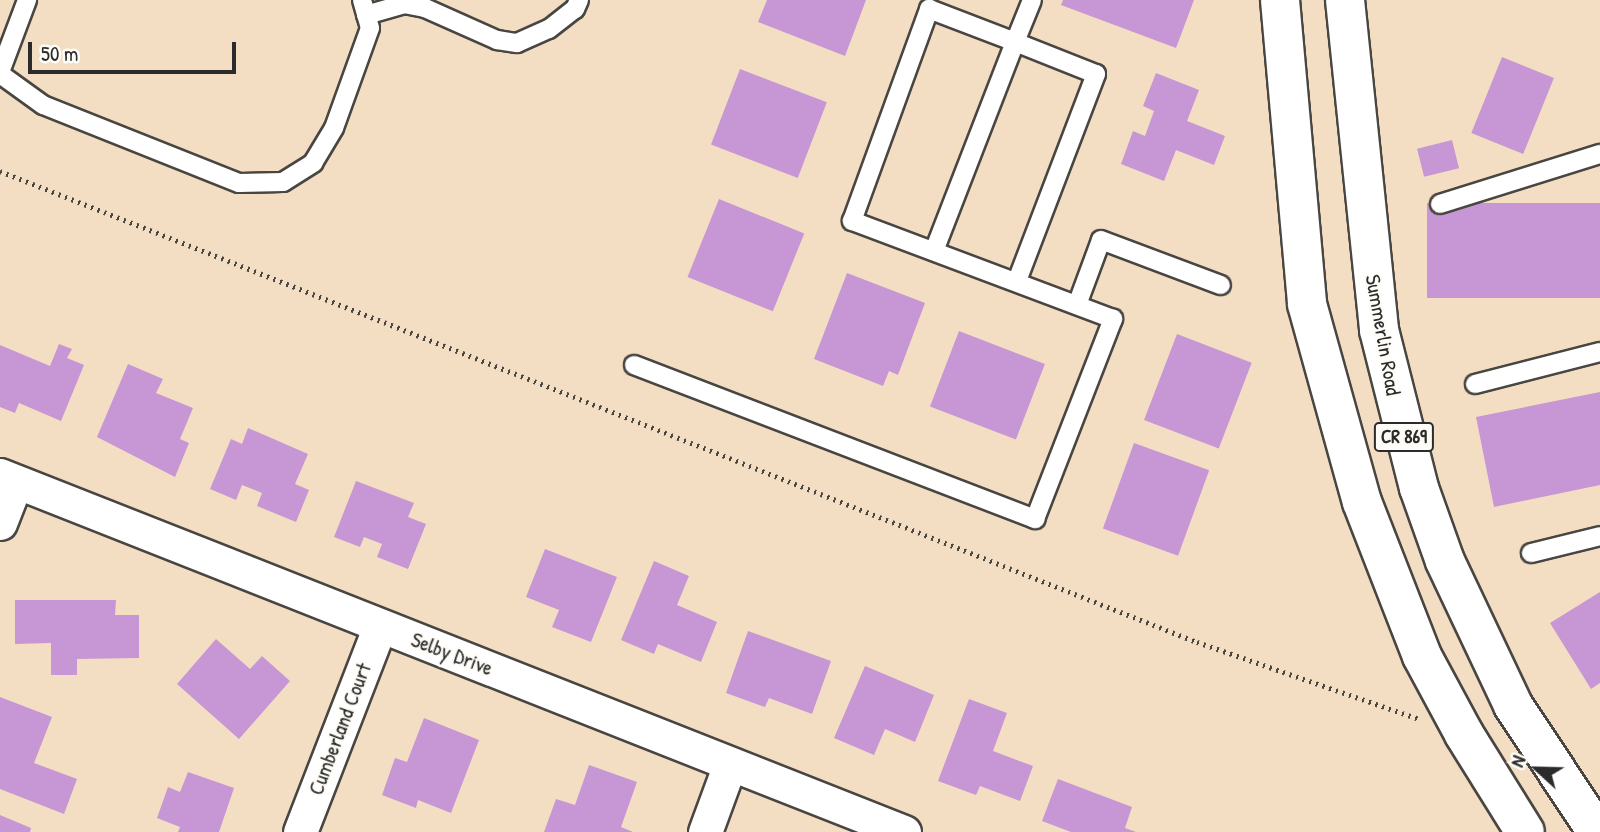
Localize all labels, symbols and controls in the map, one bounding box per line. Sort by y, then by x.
scale bar [32,28,240,72]
text: 50 m [41,39,78,68]
street label: Summerlin Road [1360,273,1406,397]
road number: CR 869 [1372,422,1436,452]
street label: Selby Drive [408,627,496,681]
street label: Cumberland Court [303,659,377,799]
north arrow [1502,734,1572,804]
text: N [1504,752,1531,771]

